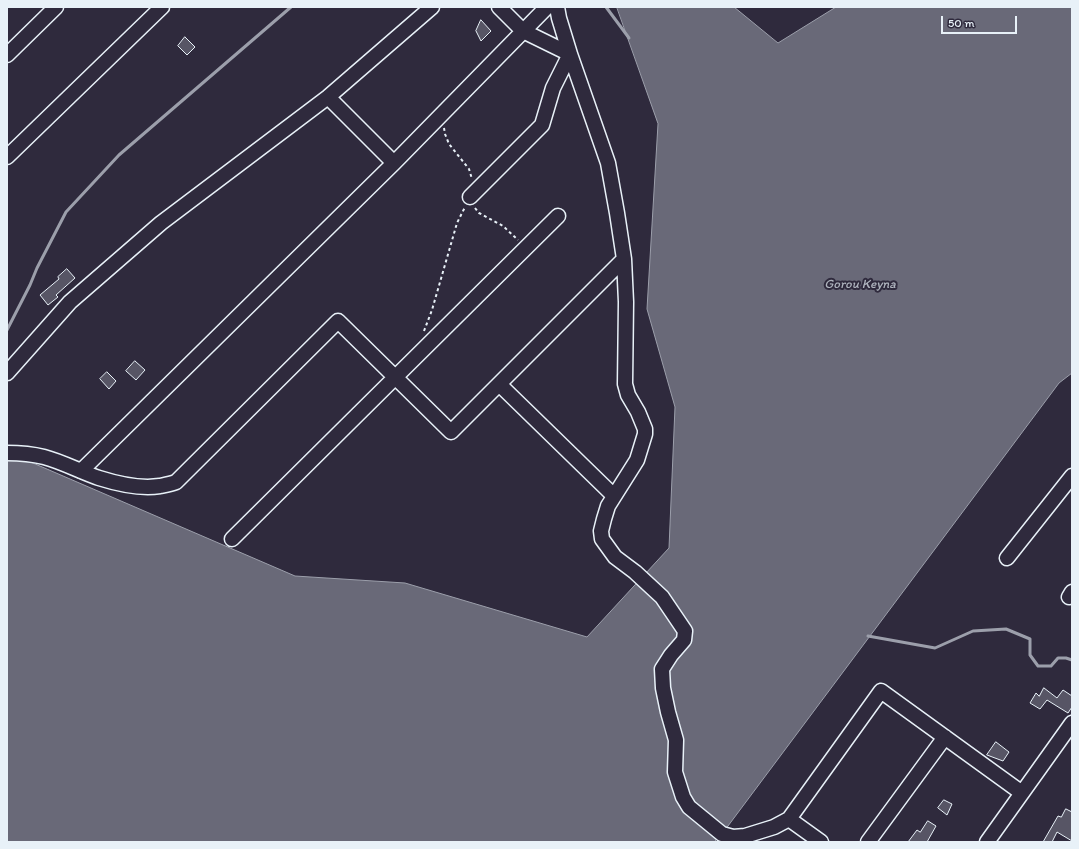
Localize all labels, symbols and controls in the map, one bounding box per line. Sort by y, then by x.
scale bar [943,8,1019,34]
text: 50 m [948,16,974,30]
water label: Gorou Keyna [824,277,896,293]

